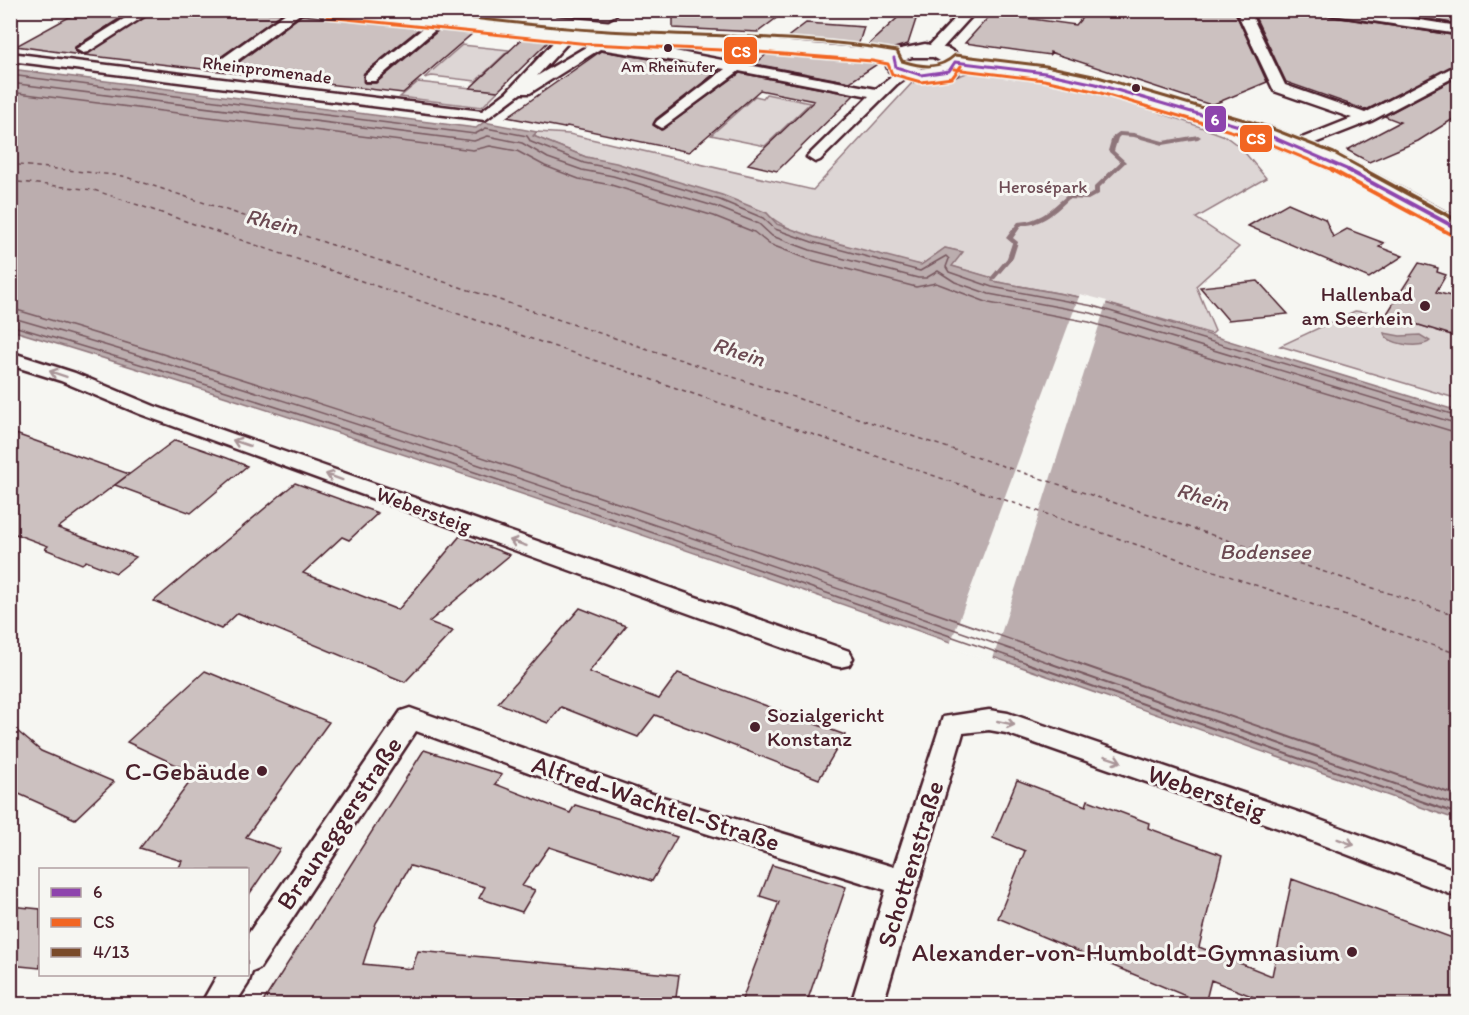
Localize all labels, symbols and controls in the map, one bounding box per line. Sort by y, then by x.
line badge: CS [723,36,758,65]
marker: Am Rheinufer [662,42,674,54]
text: CS [731,42,751,61]
street label: Rheinpromenade [201,51,333,89]
place label: Am Rheinufer [621,57,715,76]
unlabelled marker [1130,82,1142,94]
line badge: 6 [1204,105,1227,133]
text: 6 [1211,110,1220,129]
line badge: CS [1239,124,1273,153]
text: CS [1246,129,1266,148]
park label: Herosépark [998,176,1088,198]
water label: Rhein [243,202,301,241]
place label: Hallenbad am Seerhein [1301,281,1413,330]
marker: Hallenbad am Seerhein [1418,299,1432,313]
water label: Rhein [709,330,768,373]
one-way arrow [49,368,68,379]
one-way arrow [232,436,250,447]
one-way arrow [326,471,344,482]
water label: Rhein [1174,476,1232,517]
street label: Webersteig [373,481,476,538]
one-way arrow [509,537,528,548]
water label: Bodensee [1220,538,1312,565]
place label: Sozialgericht Konstanz [767,702,885,751]
one-way arrow [996,718,1015,729]
marker: Sozialgericht Konstanz [748,720,762,734]
street label: Brauneggerstraße [269,730,409,916]
street label: Alfred-Wachtel-Straße [528,748,784,858]
one-way arrow [1103,754,1122,765]
place label: C-Gebäude [125,755,250,787]
street label: Webersteig [1144,757,1271,827]
marker: C-Gebäude [255,764,269,778]
street label: Schottenstraße [869,777,951,951]
one-way arrow [1336,837,1355,848]
legend [39,868,249,976]
text: 6 [93,881,103,903]
text: CS [93,911,115,933]
place label: Alexander-von-Humboldt-Gymnasium [912,936,1340,968]
text: 4/13 [93,941,130,963]
marker: Alexander-von-Humboldt-Gymnasium [1345,945,1359,959]

